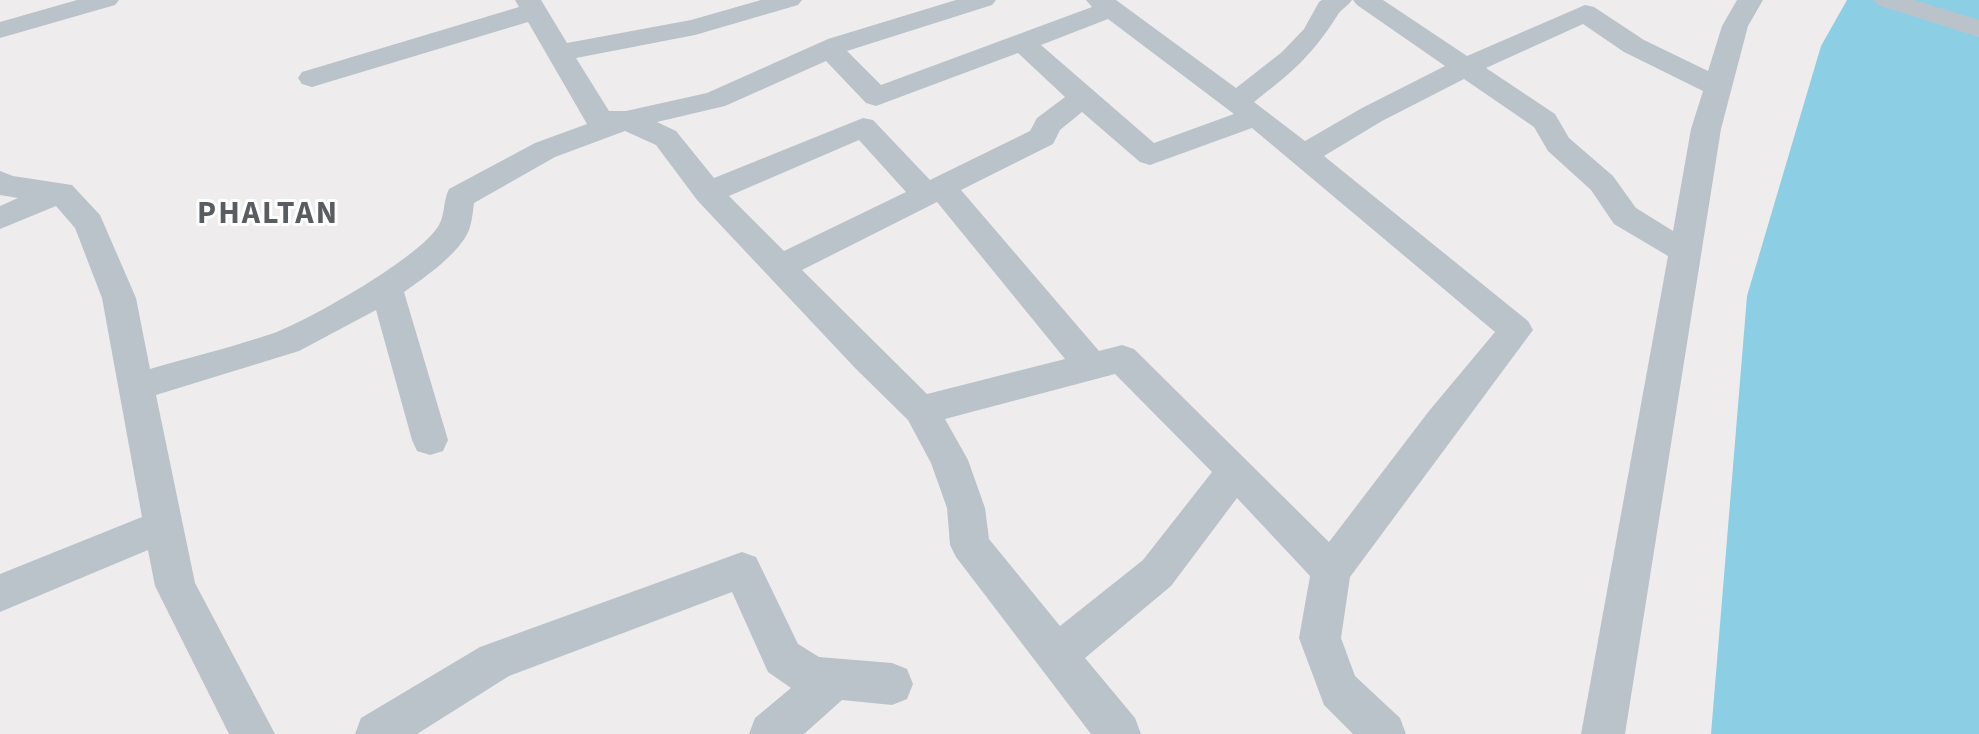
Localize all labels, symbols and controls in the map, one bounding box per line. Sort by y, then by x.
district label: PHALTAN [198,197,338,235]

